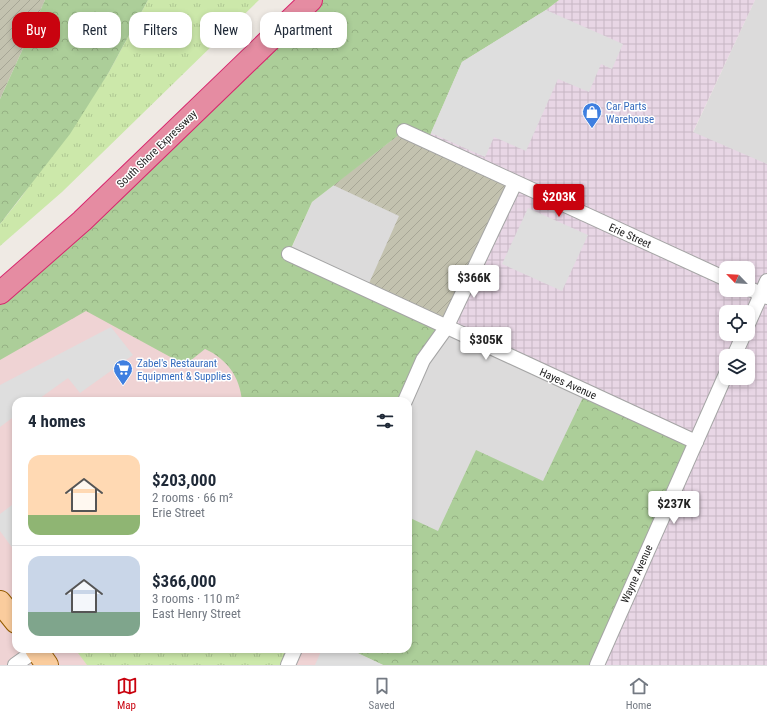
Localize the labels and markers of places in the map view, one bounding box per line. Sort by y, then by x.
place label: Car Parts Warehouse [606,100,654,126]
shop icon: Car Parts Warehouse [581,101,603,129]
pin: $203K [531,184,587,218]
pin: $366K [446,265,502,299]
pin: $305K [458,327,514,361]
place label: Zabel's Restaurant Equipment & Supplies [137,357,231,383]
supermarket icon: Zabel's Restaurant Equipment & Supplies [112,358,134,386]
pin: $237K [646,491,702,525]

